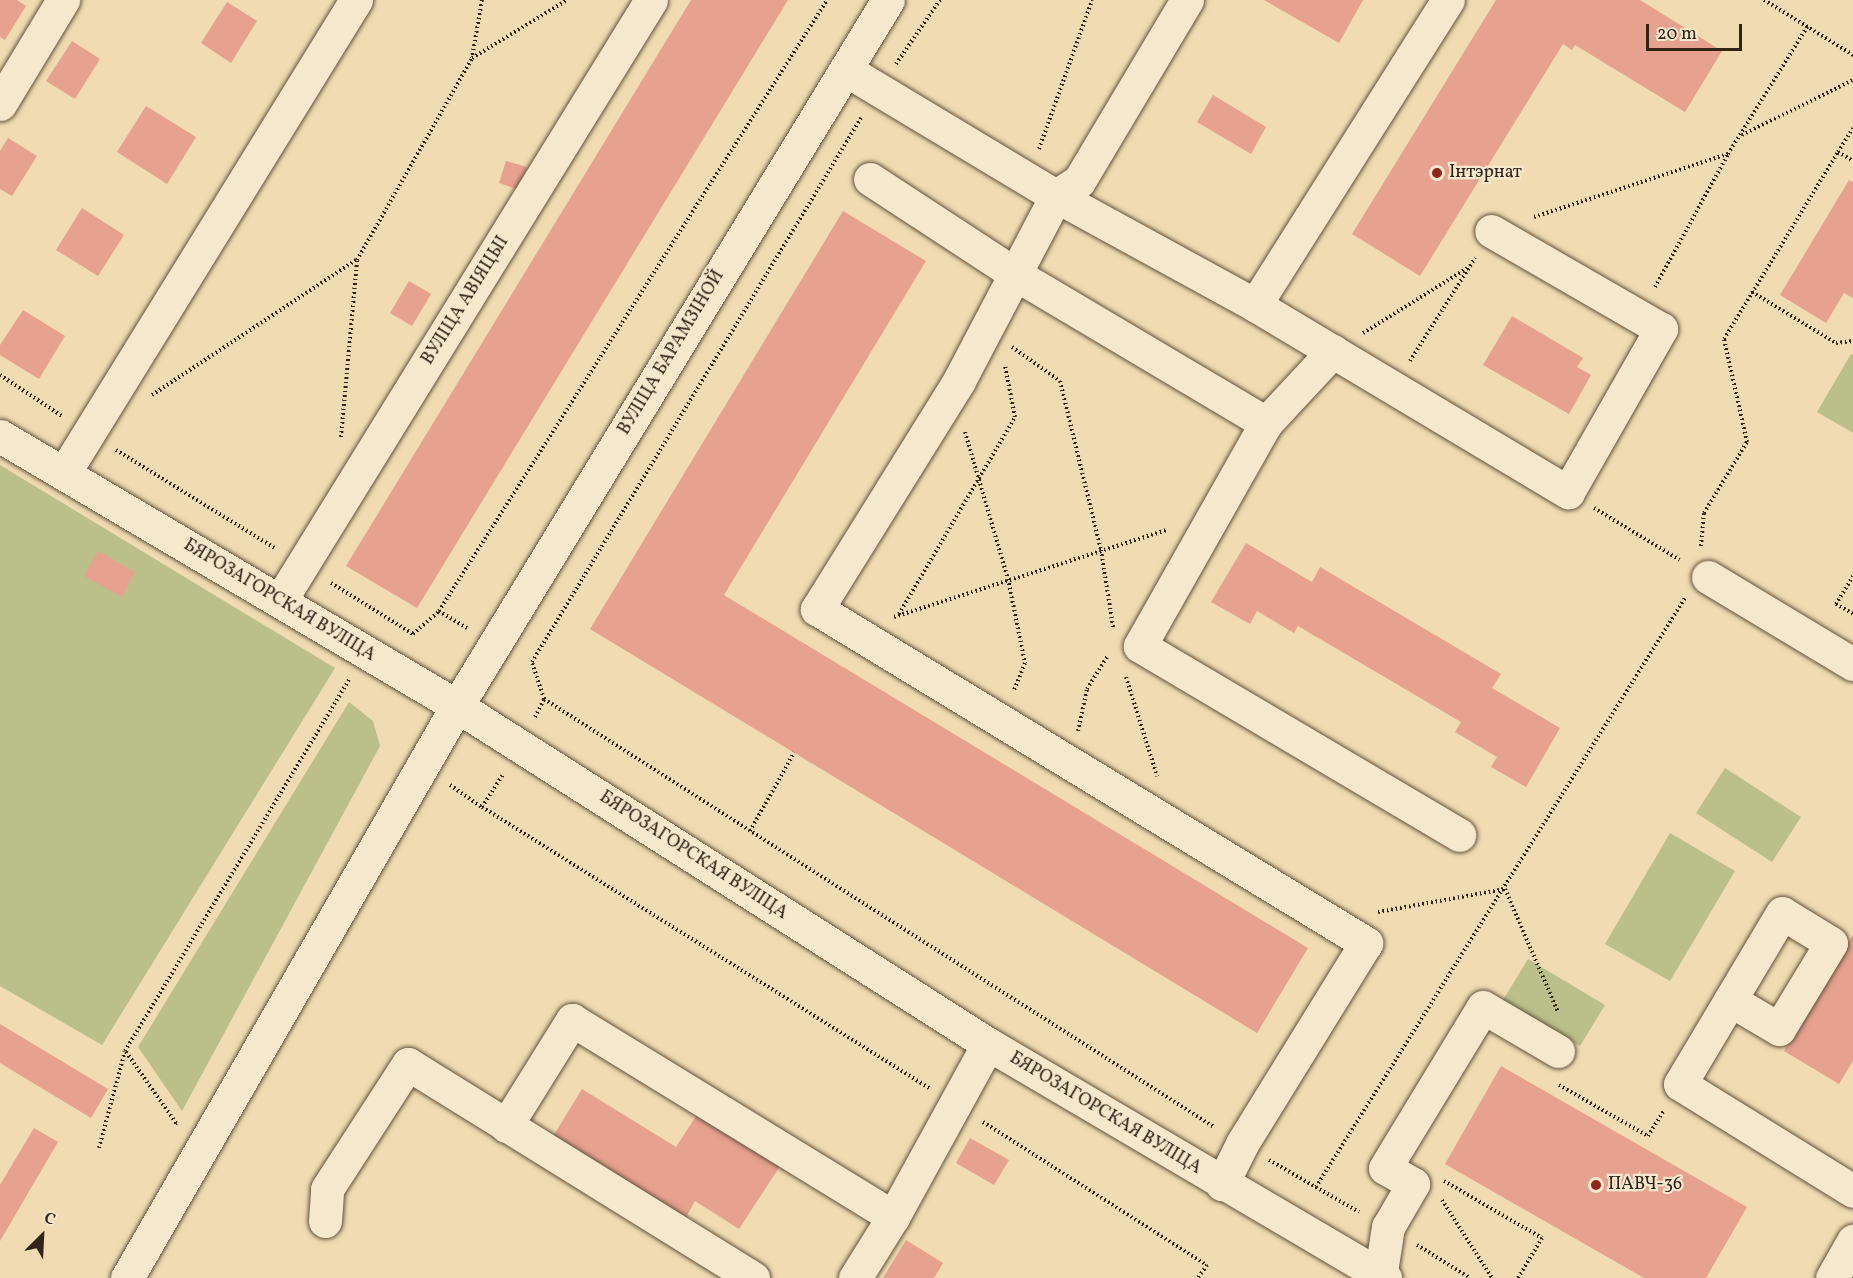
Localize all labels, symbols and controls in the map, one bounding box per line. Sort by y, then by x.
scale bar [1649,12,1745,50]
text: 20 m [1657,22,1697,47]
place label: Інтэрнат [1449,162,1522,184]
marker: Інтэрнат [1430,166,1444,180]
street label: ВУЛІЦА АВІЯЦЫІ [418,233,514,369]
street label: ВУЛІЦА БАРАМЗІНОЙ [614,267,730,439]
street label: БЯРОЗАГОРСКАЯ ВУЛІЦА [179,535,379,667]
street label: БЯРОЗАГОРСКАЯ ВУЛІЦА [595,787,791,925]
street label: БЯРОЗАГОРСКАЯ ВУЛІЦА [1005,1048,1205,1180]
place label: ПАВЧ-36 [1608,1174,1682,1196]
marker: ПАВЧ-36 [1589,1178,1603,1192]
north arrow [12,1206,72,1266]
text: С [40,1207,58,1232]

